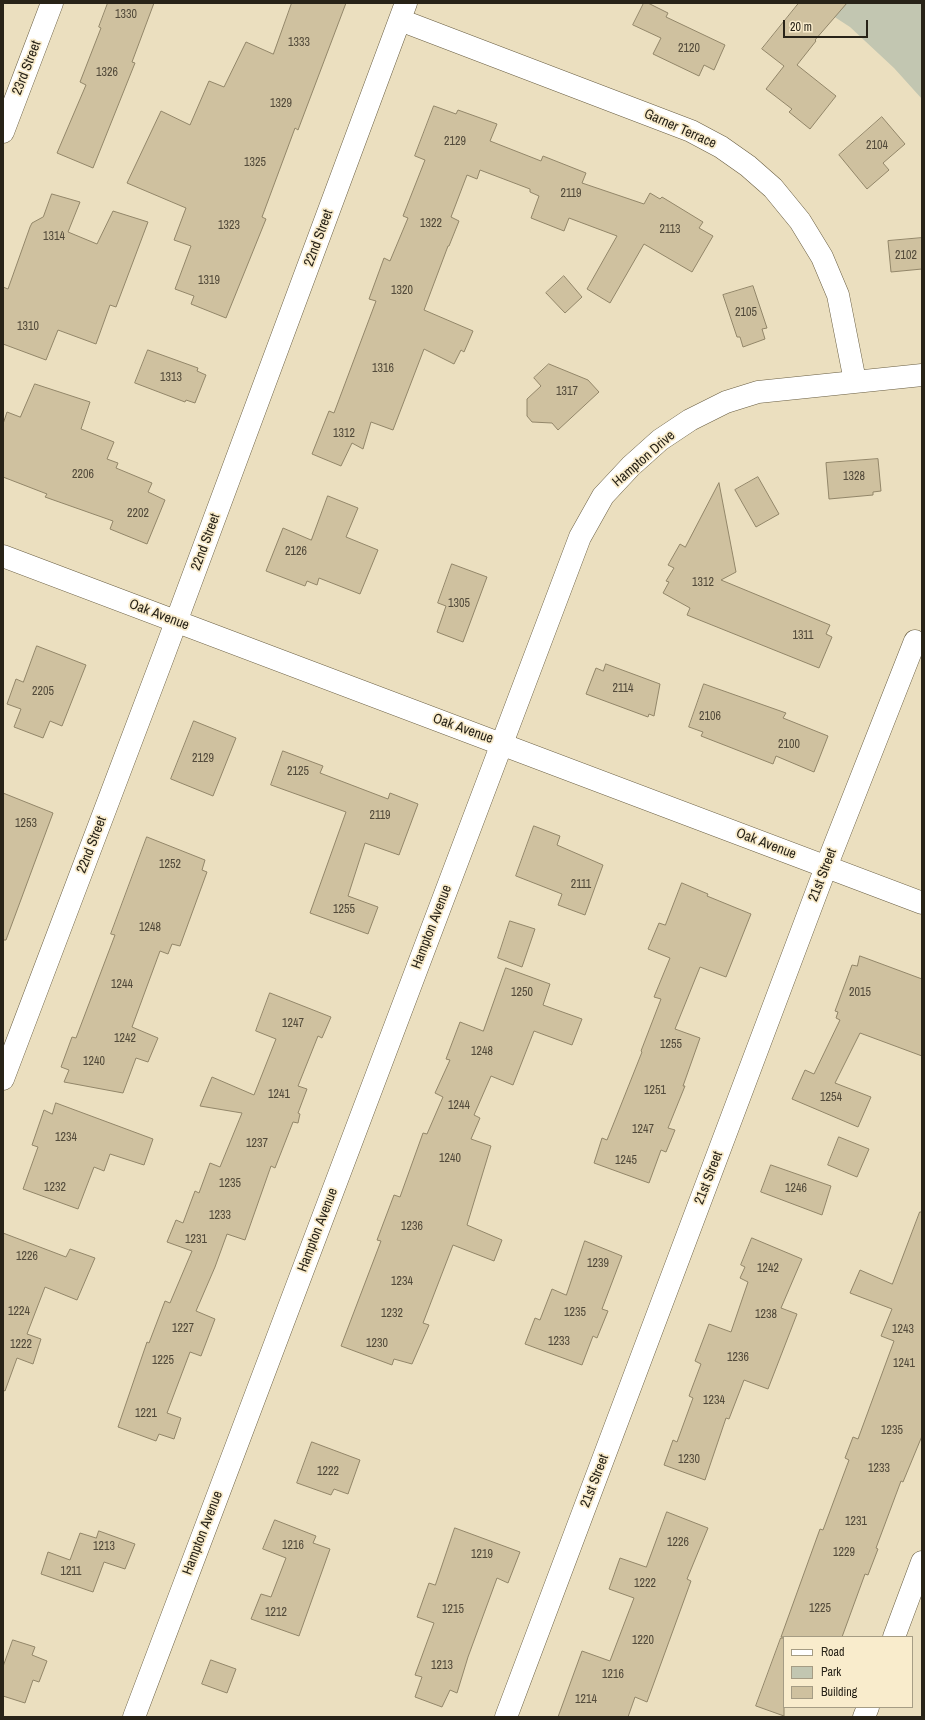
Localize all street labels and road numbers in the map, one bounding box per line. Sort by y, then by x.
street label: 23rd Street [9,38,45,98]
street label: Garner Terrace [641,106,719,152]
street label: 22nd Street [301,207,337,269]
street label: Hampton Drive [609,427,679,491]
street label: 22nd Street [188,511,224,573]
street label: Oak Avenue [127,596,191,634]
street label: Oak Avenue [431,710,495,748]
street label: 22nd Street [74,814,110,876]
street label: Oak Avenue [734,825,798,863]
street label: 21st Street [805,846,841,904]
street label: Hampton Avenue [408,883,456,971]
street label: 21st Street [691,1149,727,1207]
street label: Hampton Avenue [294,1186,342,1274]
street label: 21st Street [577,1452,613,1510]
street label: Hampton Avenue [179,1489,227,1577]

